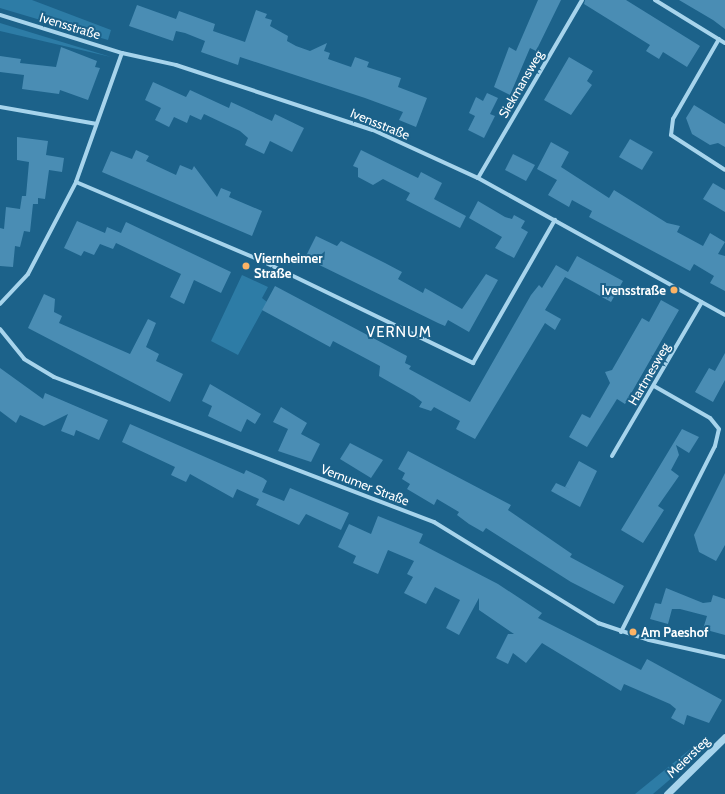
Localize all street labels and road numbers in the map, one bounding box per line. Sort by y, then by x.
street label: Ivensstraße [38,9,102,43]
street label: Siekmansweg [495,47,547,121]
street label: Ivensstraße [348,105,412,143]
street label: Hartmesweg [625,340,673,408]
street label: Vernumer Straße [319,461,411,509]
street label: Meiersteg [663,733,713,781]

